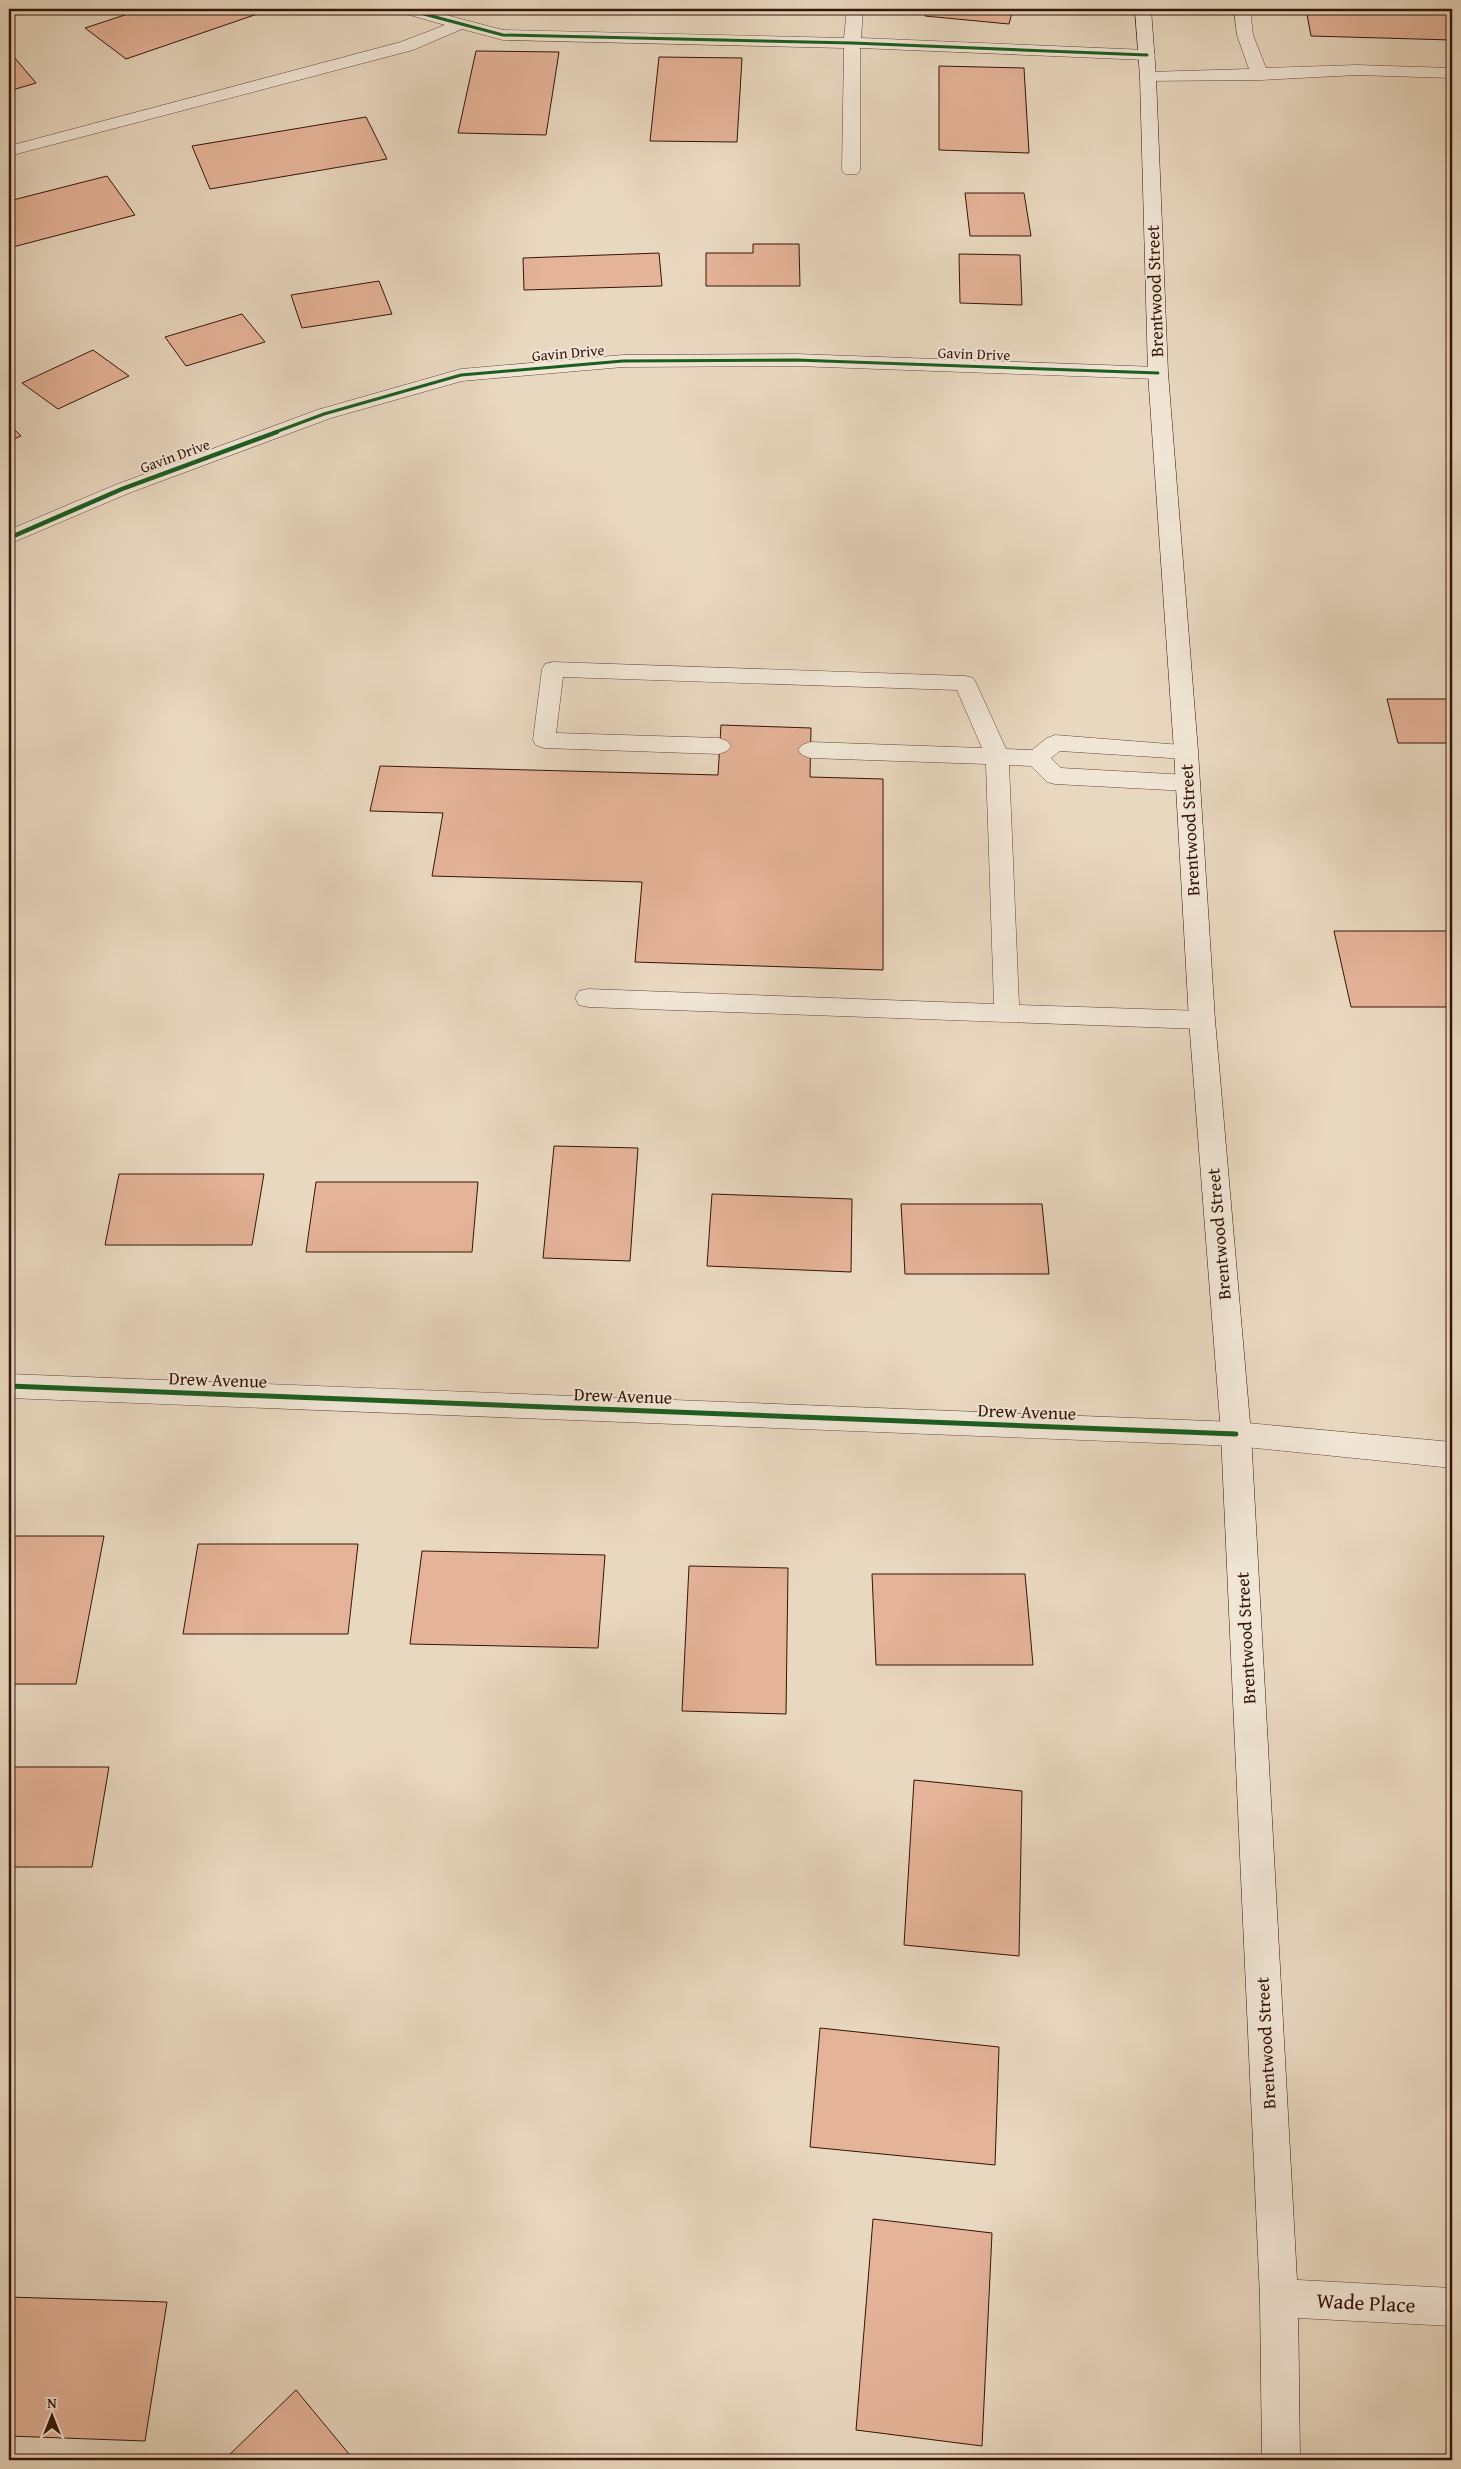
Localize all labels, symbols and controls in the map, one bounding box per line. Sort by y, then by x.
street label: Brentwood Street [1139,224,1170,358]
street label: Gavin Drive [531,339,605,366]
street label: Gavin Drive [937,342,1011,365]
street label: Gavin Drive [137,433,213,478]
street label: Brentwood Street [1173,763,1206,897]
street label: Brentwood Street [1199,1166,1238,1301]
street label: Drew Avenue [168,1364,268,1395]
street label: Drew Avenue [573,1380,673,1411]
street label: Drew Avenue [977,1396,1077,1427]
street label: Brentwood Street [1229,1571,1262,1705]
street label: Brentwood Street [1249,1976,1282,2110]
street label: Wade Place [1316,2284,1416,2321]
north arrow [28,2392,78,2442]
text: N [47,2393,57,2413]

